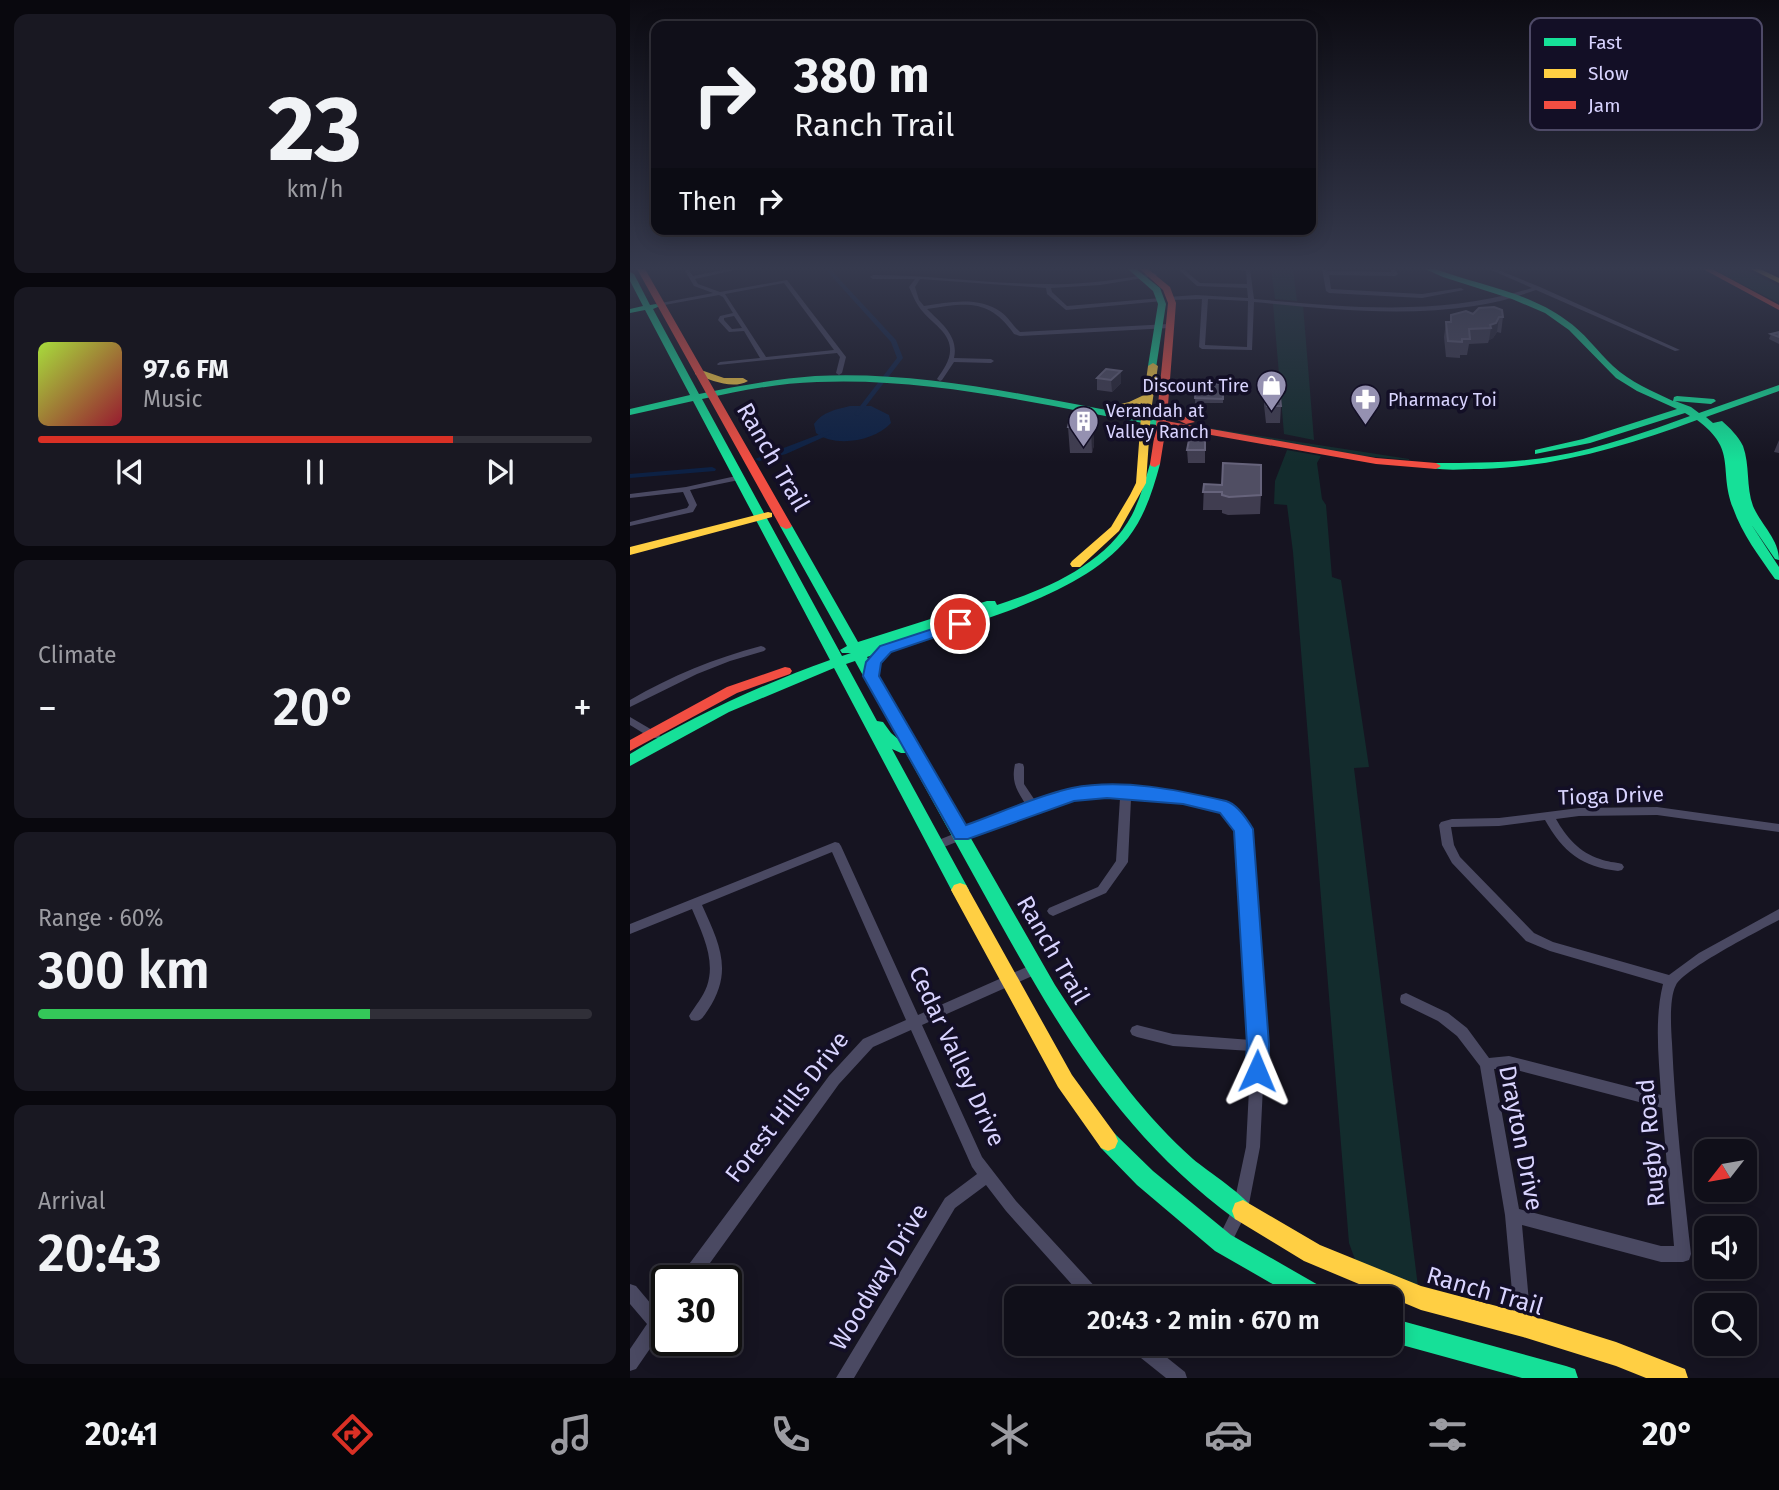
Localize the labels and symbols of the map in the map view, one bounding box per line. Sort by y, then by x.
legend [1530,18,1762,130]
text: Fast [1588,31,1622,54]
text: Slow [1588,62,1629,85]
text: Jam [1588,94,1620,117]
shop icon: Discount Tire [1255,369,1289,413]
place label: Discount Tire [1142,375,1249,397]
pharmacy icon: Pharmacy Toi [1348,383,1382,427]
place label: Pharmacy Toi [1388,389,1497,411]
street label: Ranch Trail [731,398,815,516]
place label: Verandah at Valley Ranch [1106,400,1209,443]
building icon: Verandah at Valley Ranch [1066,404,1100,448]
pin [930,594,990,654]
street label: Tioga Drive [1558,781,1664,811]
street label: Ranch Trail [1011,891,1095,1009]
street label: Cedar Valley Drive [903,961,1011,1151]
street label: Forest Hills Drive [719,1026,855,1188]
position arrow [1220,1034,1294,1108]
street label: Drayton Drive [1493,1063,1549,1213]
street label: Rugby Road [1631,1078,1671,1208]
north arrow [1694,1139,1757,1202]
street label: Woodway Drive [824,1199,934,1355]
street label: Ranch Trail [1423,1261,1547,1321]
speed limit sign: 30 [651,1265,742,1356]

